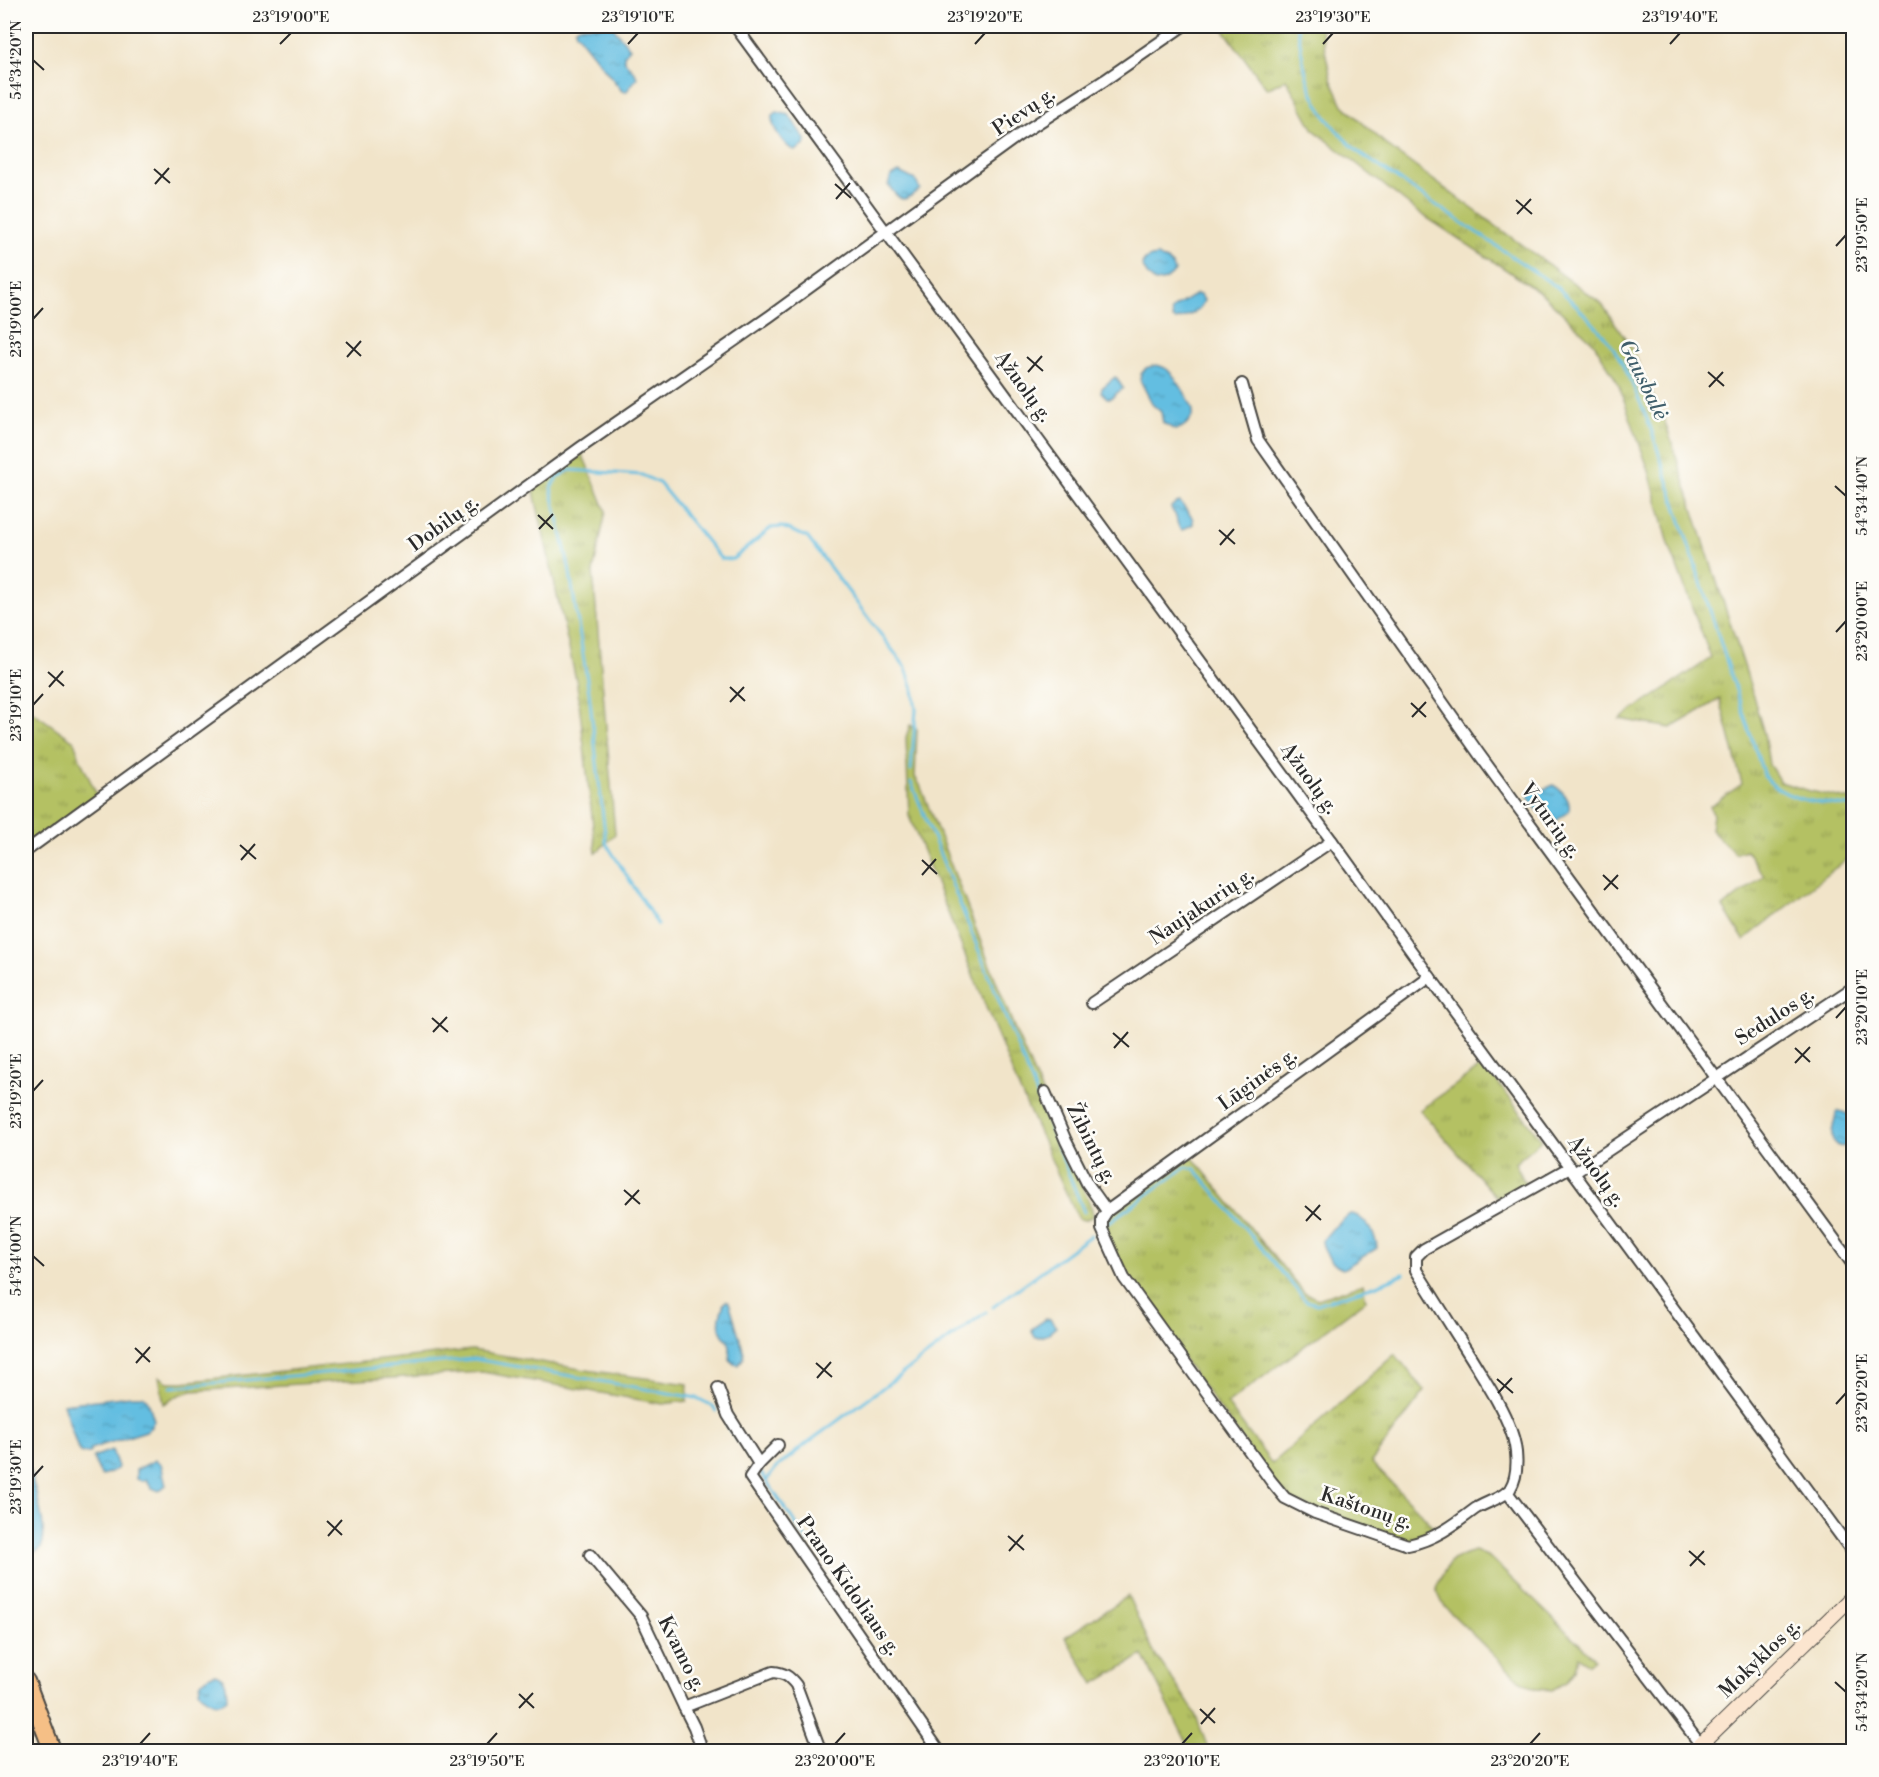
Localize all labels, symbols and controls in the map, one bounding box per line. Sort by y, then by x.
text: 23°19'00"E [253,8,329,27]
text: 23°19'10"E [602,8,674,27]
text: 23°19'20"E [947,8,1023,27]
text: 23°19'30"E [1295,8,1371,27]
text: 23°19'40"E [1642,8,1718,27]
text: 54°34'20"N [7,20,26,100]
street label: Pievų g. [988,82,1060,142]
text: 23°19'50"E [1853,197,1872,273]
text: 23°19'00"E [7,281,26,357]
water label: Gausbalė [1612,336,1674,425]
street label: Ąžuolų g. [988,346,1057,428]
text: 54°34'40"N [1853,456,1872,536]
street label: Dobilų g. [404,490,484,558]
text: 23°20'00"E [1853,581,1872,661]
text: 23°19'10"E [7,669,26,741]
street label: Ąžuolų g. [1274,738,1343,820]
street label: Vyturių g. [1514,777,1586,864]
street label: Naujakurių g. [1145,863,1259,951]
text: 23°20'10"E [1853,969,1872,1045]
street label: Sedulos g. [1731,982,1819,1052]
street label: Lūginės g. [1214,1043,1302,1117]
text: 23°19'20"E [7,1053,26,1129]
street label: Žibintų g. [1060,1099,1123,1188]
street label: Ąžuolų g. [1561,1131,1630,1213]
text: 54°34'00"N [7,1216,26,1296]
text: 23°20'20"E [1853,1354,1872,1432]
text: 23°19'30"E [7,1439,26,1515]
street label: Kaštonų g. [1317,1482,1415,1536]
street label: Prano Kidoliaus g. [790,1511,906,1661]
street label: Kvamo g. [651,1612,711,1696]
street label: Mokyklos g. [1714,1614,1806,1704]
text: 54°34'20"N [1853,1652,1872,1732]
text: 23°19'40"E [102,1752,178,1771]
text: 23°19'50"E [449,1752,525,1771]
text: 23°20'00"E [795,1752,875,1771]
text: 23°20'10"E [1144,1752,1220,1771]
text: 23°20'20"E [1491,1752,1569,1771]

